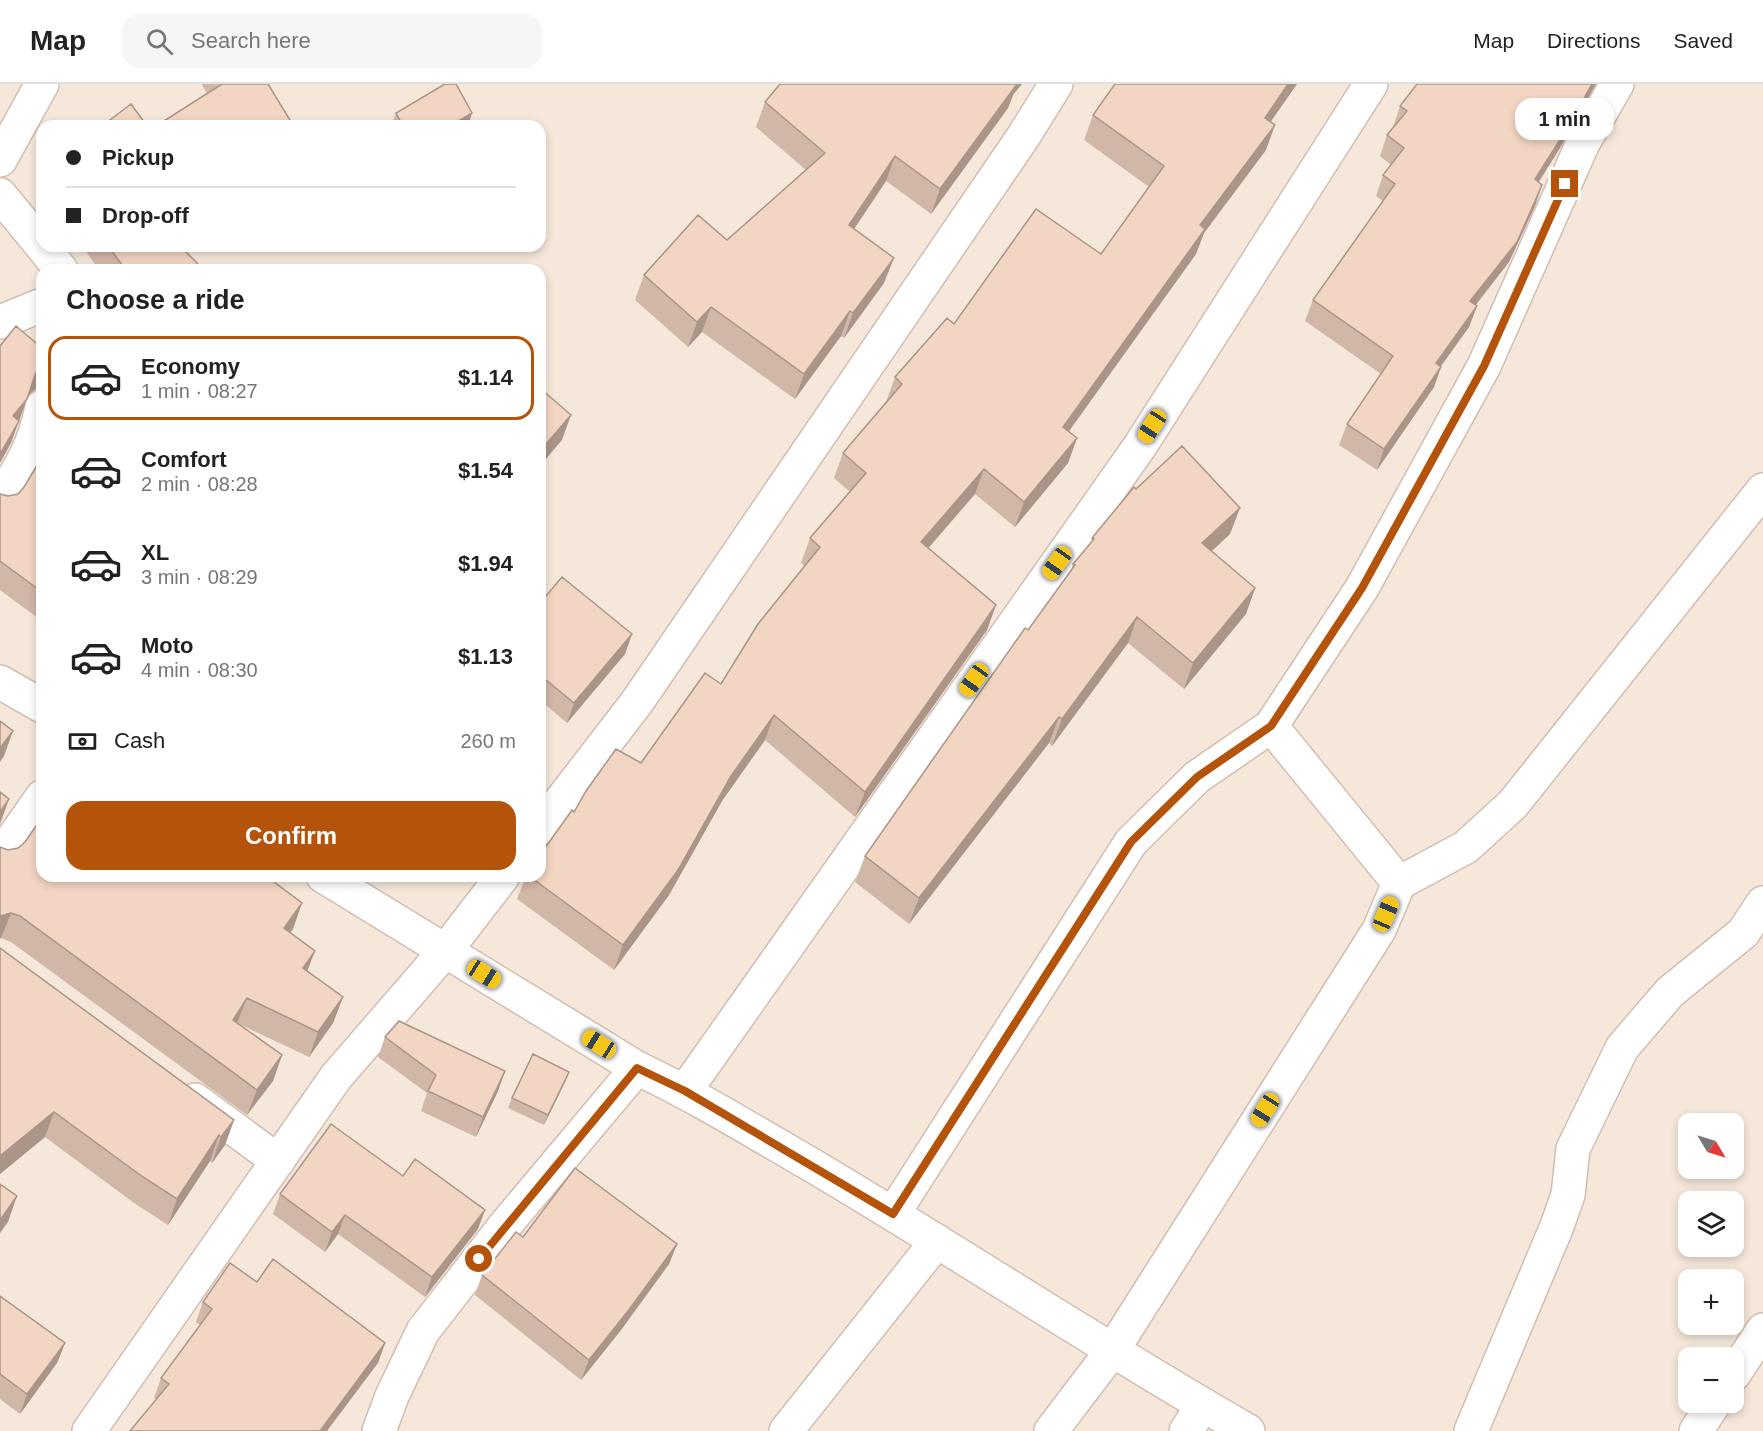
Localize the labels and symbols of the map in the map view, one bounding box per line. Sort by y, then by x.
callout: 1 min [1516,97,1614,139]
route end [1551,170,1578,197]
car [1135,406,1169,446]
car [1039,543,1075,583]
car [956,660,992,700]
car [1371,894,1401,934]
car [464,957,504,991]
car [579,1027,619,1061]
car [1248,1090,1282,1130]
north arrow [1678,1113,1744,1179]
route start [465,1245,492,1272]

